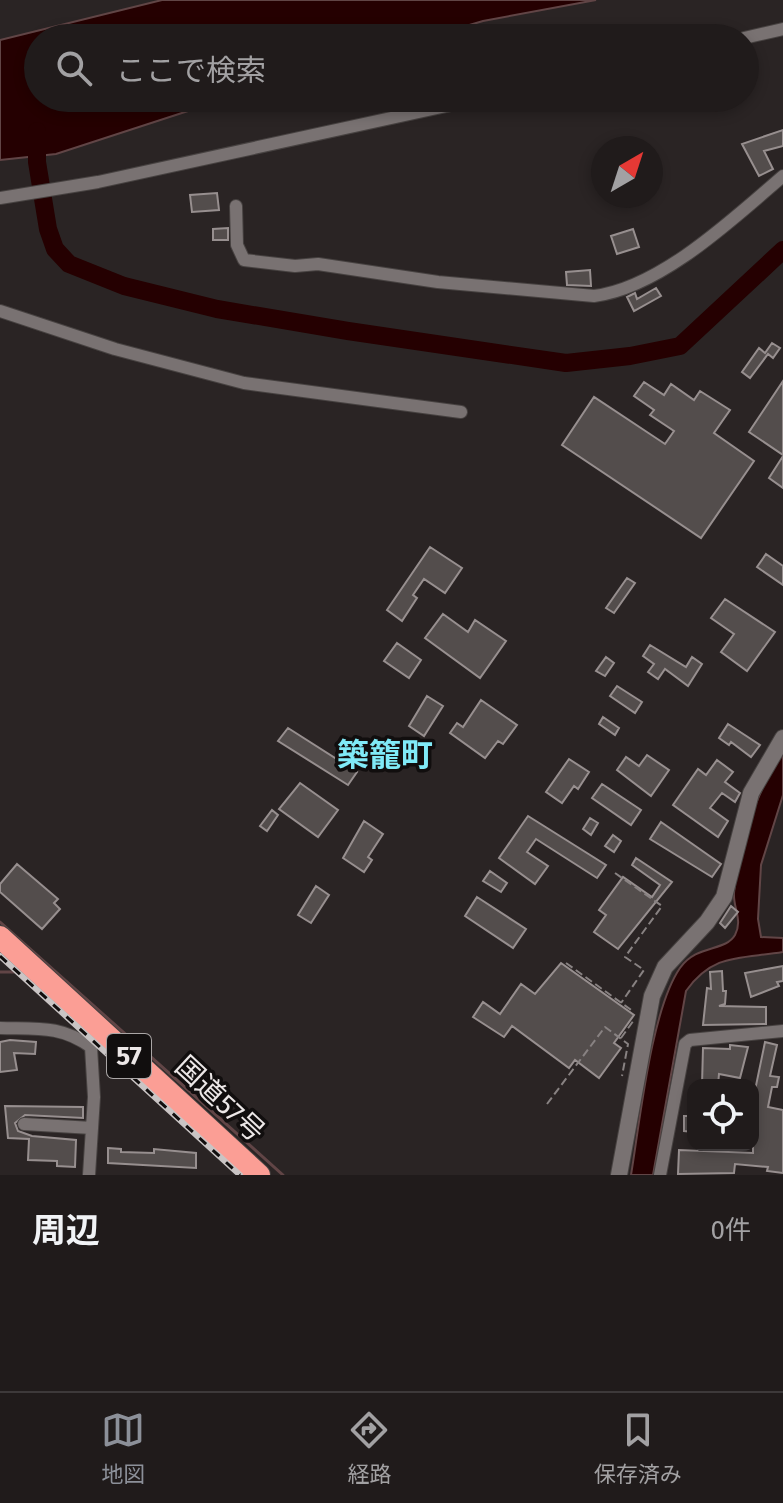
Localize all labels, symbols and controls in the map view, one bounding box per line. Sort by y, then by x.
search box [24,24,759,112]
icon: search [52,46,96,90]
text: ここで検索 [116,53,266,89]
north arrow [591,136,663,208]
district label: 築籠町 [337,736,433,774]
road number: 57 [107,1034,151,1078]
street label: 国道57号 [169,1049,271,1149]
map controls [687,1079,759,1151]
button: locate [687,1079,759,1151]
text: 周辺 [32,1210,100,1251]
text: 0件 [710,1215,751,1246]
tab: 地図 [101,1408,145,1488]
tab: 経路 [347,1408,392,1488]
tab: 保存済み [594,1408,682,1488]

